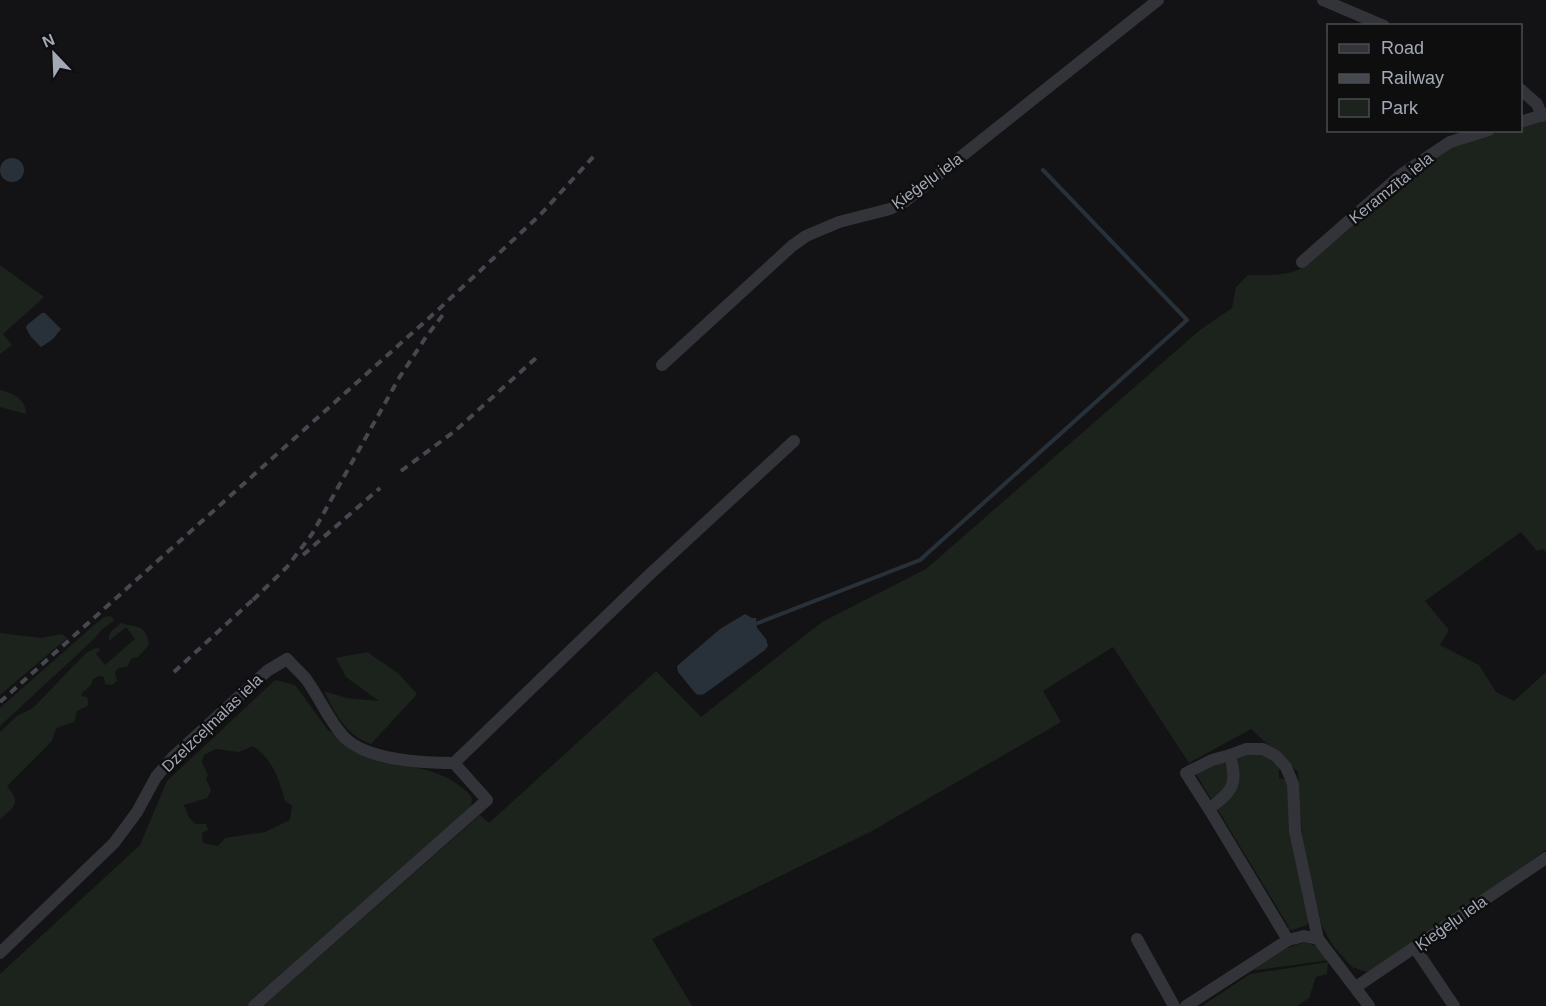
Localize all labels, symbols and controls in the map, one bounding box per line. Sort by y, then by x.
north arrow [24,24,84,84]
legend [1327,24,1522,132]
text: N [40,31,57,51]
text: Road [1381,38,1424,58]
text: Railway [1381,68,1444,88]
text: Park [1381,98,1419,118]
street label: Keramzīta iela [1346,149,1436,227]
street label: Ķieģeļu iela [889,150,966,212]
street label: Dzelzceļmalas iela [158,671,266,775]
street label: Ķieģeļu iela [1412,892,1490,954]

